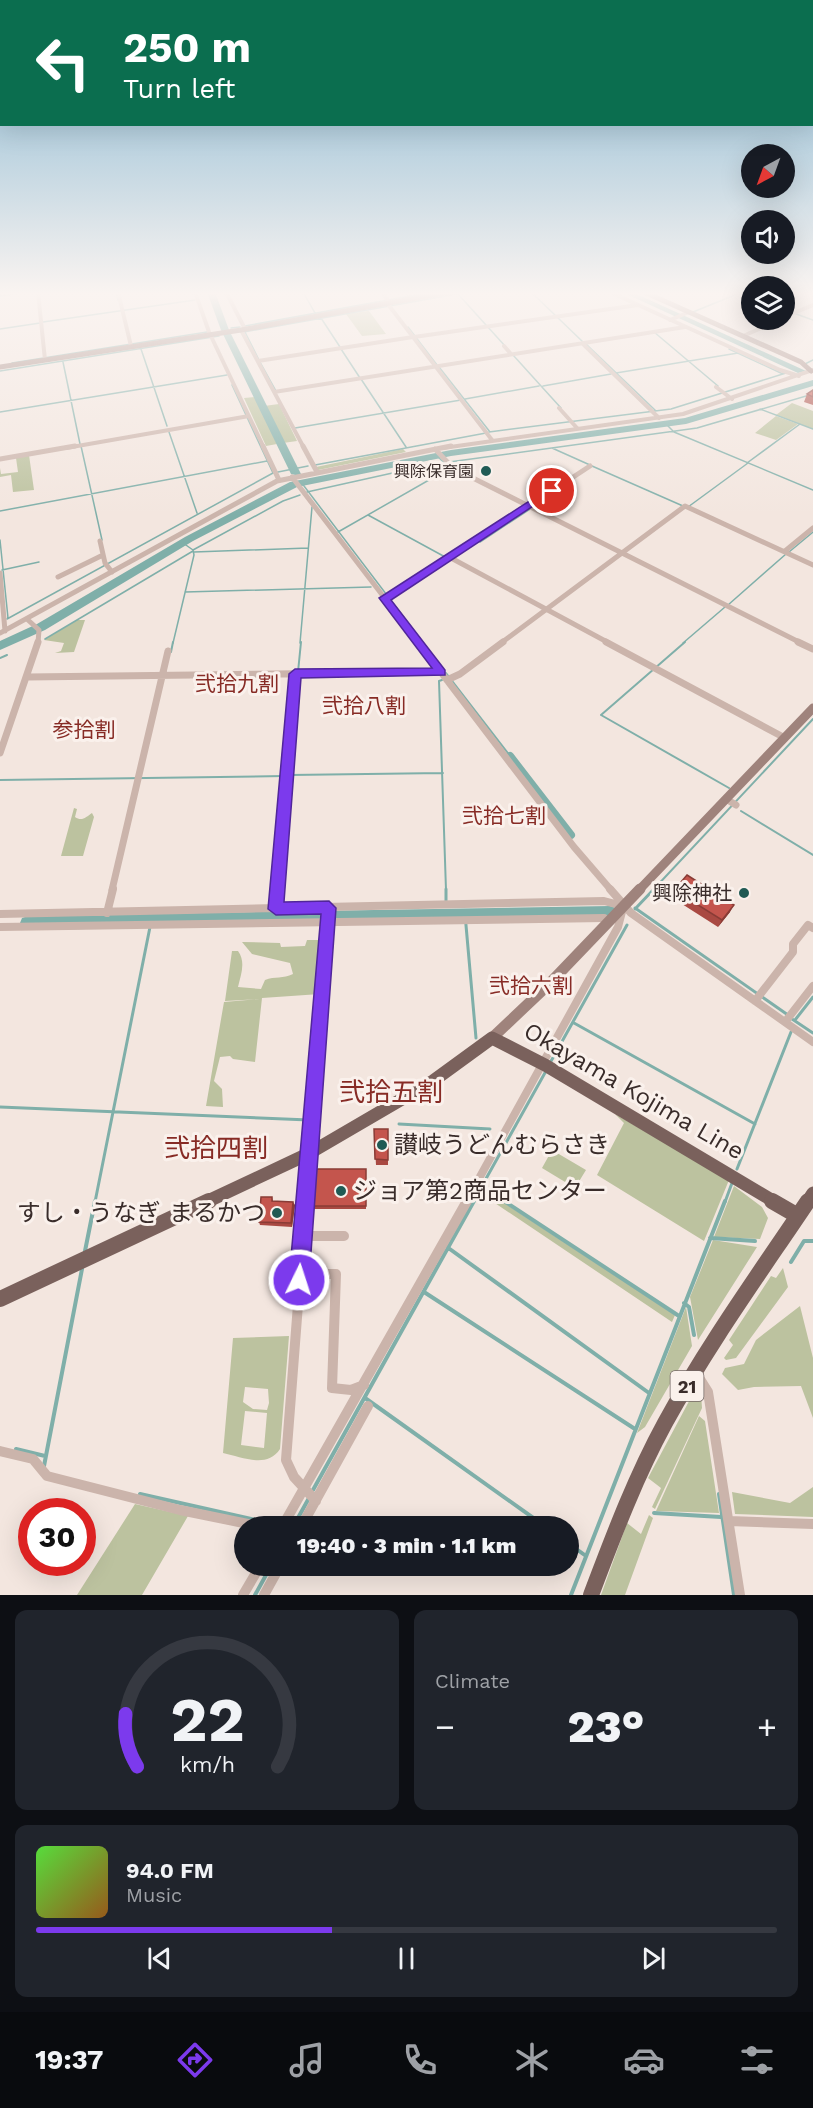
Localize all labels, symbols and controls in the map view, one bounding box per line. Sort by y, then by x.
text: 250 m [123,23,251,72]
icon: left [24,24,102,102]
text: Turn left [123,73,235,105]
north arrow [741,144,795,198]
map controls [741,144,795,330]
button: sound [741,210,795,264]
button: layers [741,276,795,330]
place label: 興除保育園 [394,462,474,481]
marker: 興除保育園 [479,464,493,478]
pin [526,465,577,516]
icon: arrive [535,474,568,507]
district label: 弐拾九割 [195,671,279,696]
district label: 弐拾八割 [322,693,406,718]
district label: 参拾割 [53,717,116,742]
district label: 弐拾七割 [462,803,546,828]
place label: 興除神社 [652,881,732,905]
marker: 興除神社 [737,886,751,900]
district label: 弐拾六割 [489,973,573,998]
street label: Okayama Kojima Line [519,1017,749,1165]
district label: 弐拾五割 [339,1077,443,1107]
place label: 讃岐うどんむらさき [394,1131,610,1159]
district label: 弐拾四割 [164,1133,268,1163]
marker: 讃岐うどんむらさき [375,1138,389,1152]
place label: ジョア第2商品センター [353,1177,607,1205]
marker: ジョア第2商品センター [334,1184,348,1198]
place label: すし・うなぎ まるかつ [17,1199,265,1227]
marker: すし・うなぎ まるかつ [270,1206,284,1220]
position arrow [267,1248,331,1312]
road number: 21 [670,1371,704,1401]
speed limit sign: 30 [18,1498,96,1576]
text: 19:40 · 3 min · 1.1 km [297,1533,516,1558]
text: Climate [435,1669,510,1693]
text: 22 [170,1683,244,1756]
text: 23° [568,1700,644,1753]
text: − [435,1707,455,1746]
text: + [757,1707,777,1746]
text: km/h [179,1752,235,1777]
text: 94.0 FM [126,1858,214,1883]
text: Music [126,1883,182,1907]
icon: previous [143,1942,176,1975]
icon: pause [390,1942,423,1975]
icon: next [637,1942,670,1975]
icon: directions [174,2039,216,2081]
icon: music [286,2039,328,2081]
icon: phone [399,2039,441,2081]
icon: climate [511,2039,553,2081]
icon: car [623,2039,665,2081]
icon: filters [736,2039,778,2081]
text: 19:37 [35,2044,103,2076]

